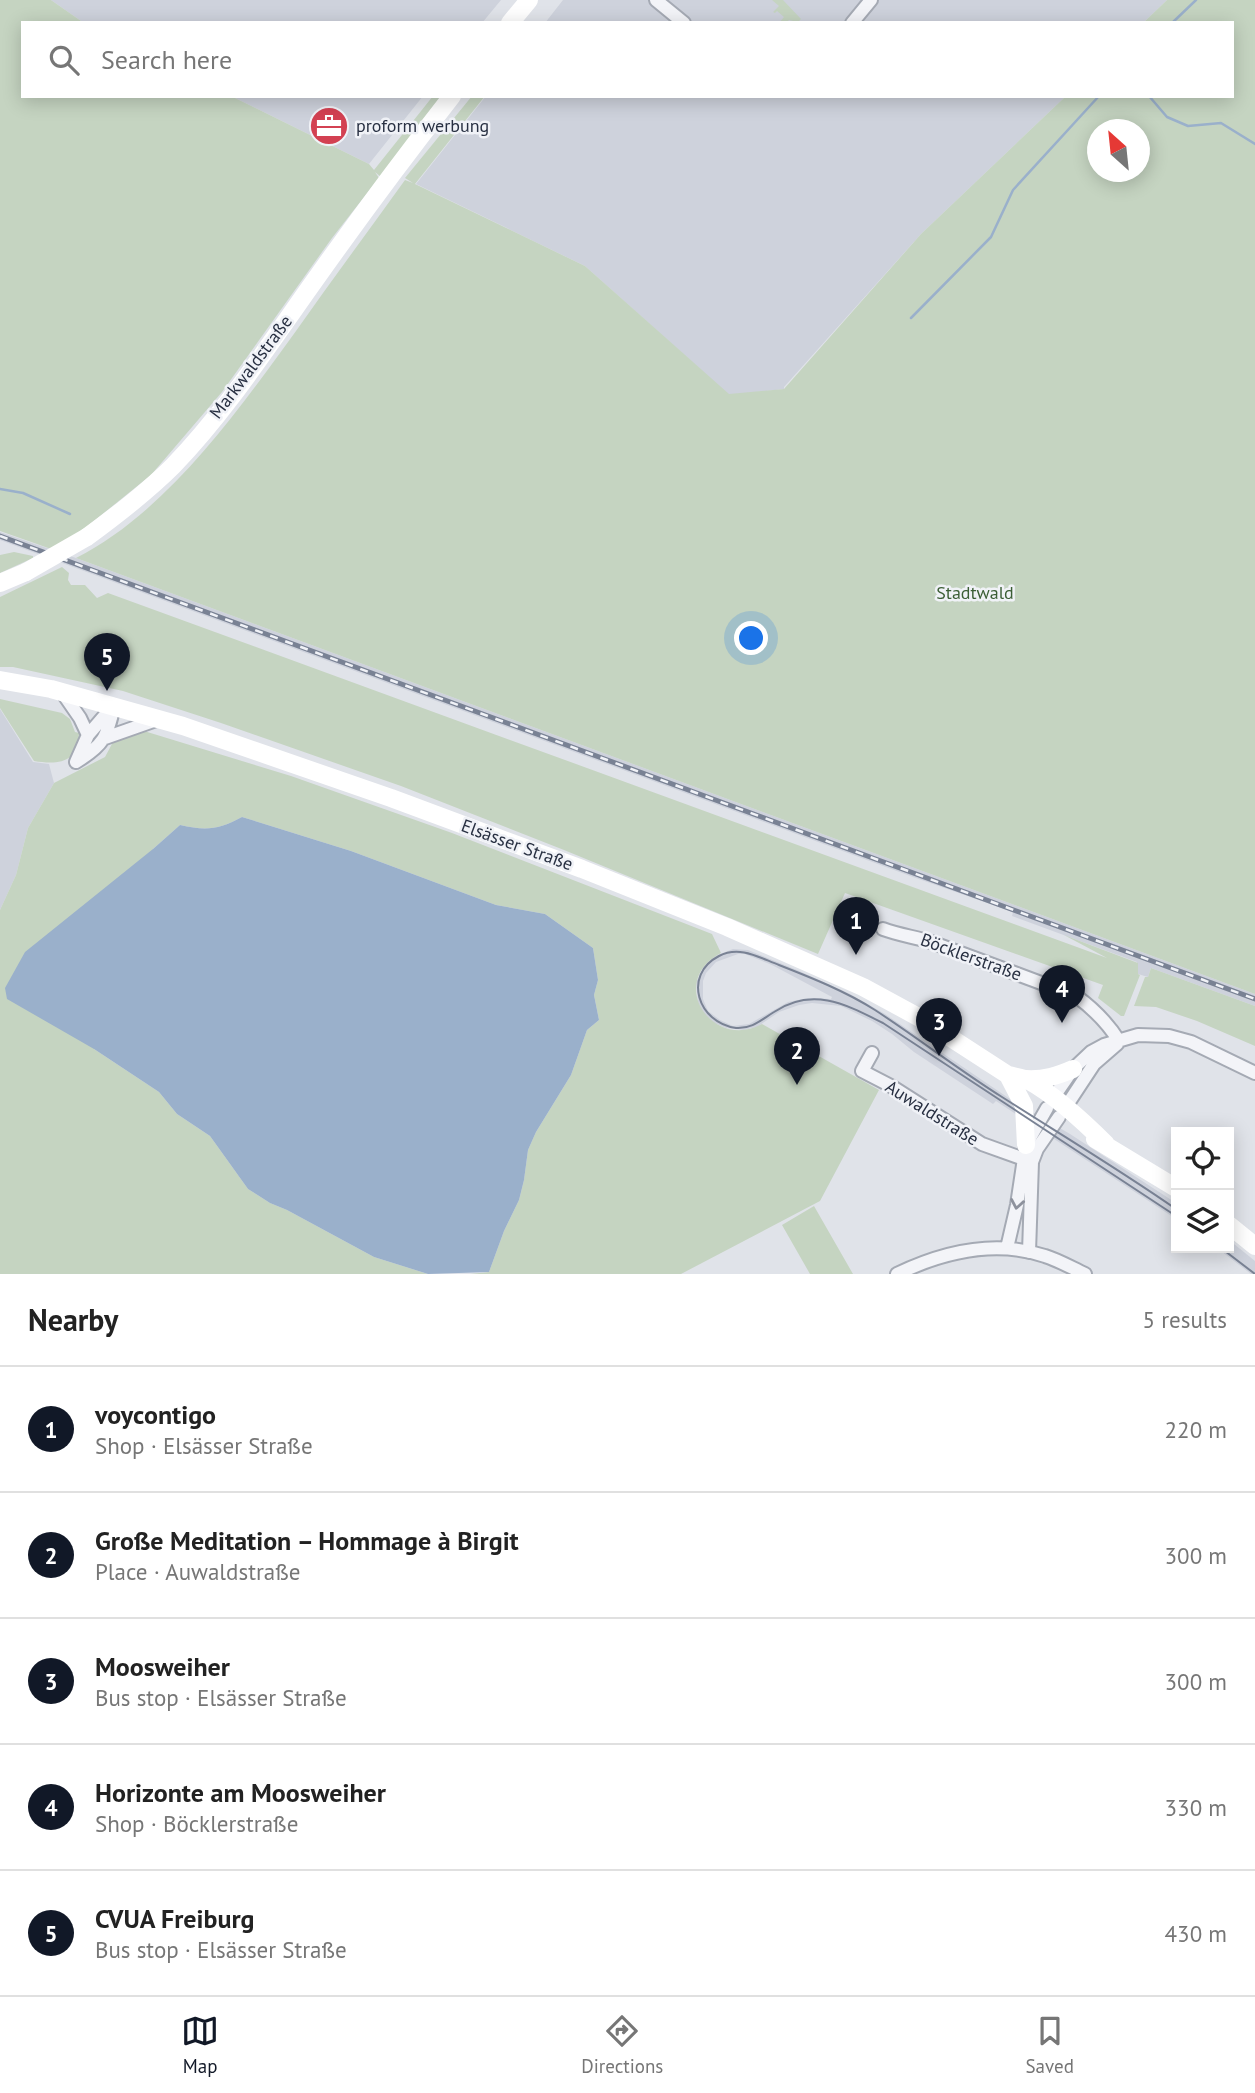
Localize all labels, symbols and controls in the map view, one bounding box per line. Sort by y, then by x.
search box [21,21,1234,98]
icon: search [45,41,83,79]
text: Search here [101,43,232,76]
office icon: proform werbung [308,105,350,147]
place label: proform werbung [356,114,489,137]
north arrow [1087,119,1150,182]
street label: Markwaldstraße [204,310,297,423]
park label: Stadtwald [936,581,1014,604]
your location [734,621,768,655]
pin: 5 [84,633,130,691]
street label: Elsässer Straße [458,814,576,875]
pin: 1 [833,897,879,955]
street label: Böcklerstraße [917,928,1025,985]
pin: 4 [1039,965,1085,1023]
pin: 3 [916,998,962,1056]
pin: 2 [774,1027,820,1085]
street label: Auwaldstraße [881,1075,983,1150]
map controls [1171,1127,1234,1253]
button: locate [1171,1127,1234,1190]
button: layers [1171,1190,1234,1253]
one-way arrow [1010,1198,1025,1210]
text: Nearby [28,1300,118,1339]
text: 5 results [1143,1305,1227,1334]
text: voycontigo [95,1398,216,1431]
text: 1 [44,1415,58,1444]
text: 220 m [1165,1415,1227,1444]
text: Shop · Elsässer Straße [95,1431,313,1460]
text: Große Meditation – Hommage à Birgit [95,1524,519,1557]
text: 2 [44,1541,58,1570]
text: 300 m [1165,1541,1227,1570]
text: Place · Auwaldstraße [95,1557,300,1586]
text: Moosweiher [95,1650,230,1683]
text: 3 [44,1667,58,1696]
text: 300 m [1165,1667,1227,1696]
text: Bus stop · Elsässer Straße [95,1683,347,1712]
text: Horizonte am Moosweiher [95,1776,386,1809]
text: 4 [44,1793,58,1822]
text: 330 m [1165,1793,1227,1822]
text: Shop · Böcklerstraße [95,1809,298,1838]
text: CVUA Freiburg [95,1902,254,1935]
text: 5 [44,1919,58,1948]
text: 430 m [1165,1919,1227,1948]
text: Bus stop · Elsässer Straße [95,1935,347,1964]
tab: Map [181,2012,219,2078]
tab: Directions [581,2012,663,2078]
tab: Saved [1026,2012,1074,2078]

